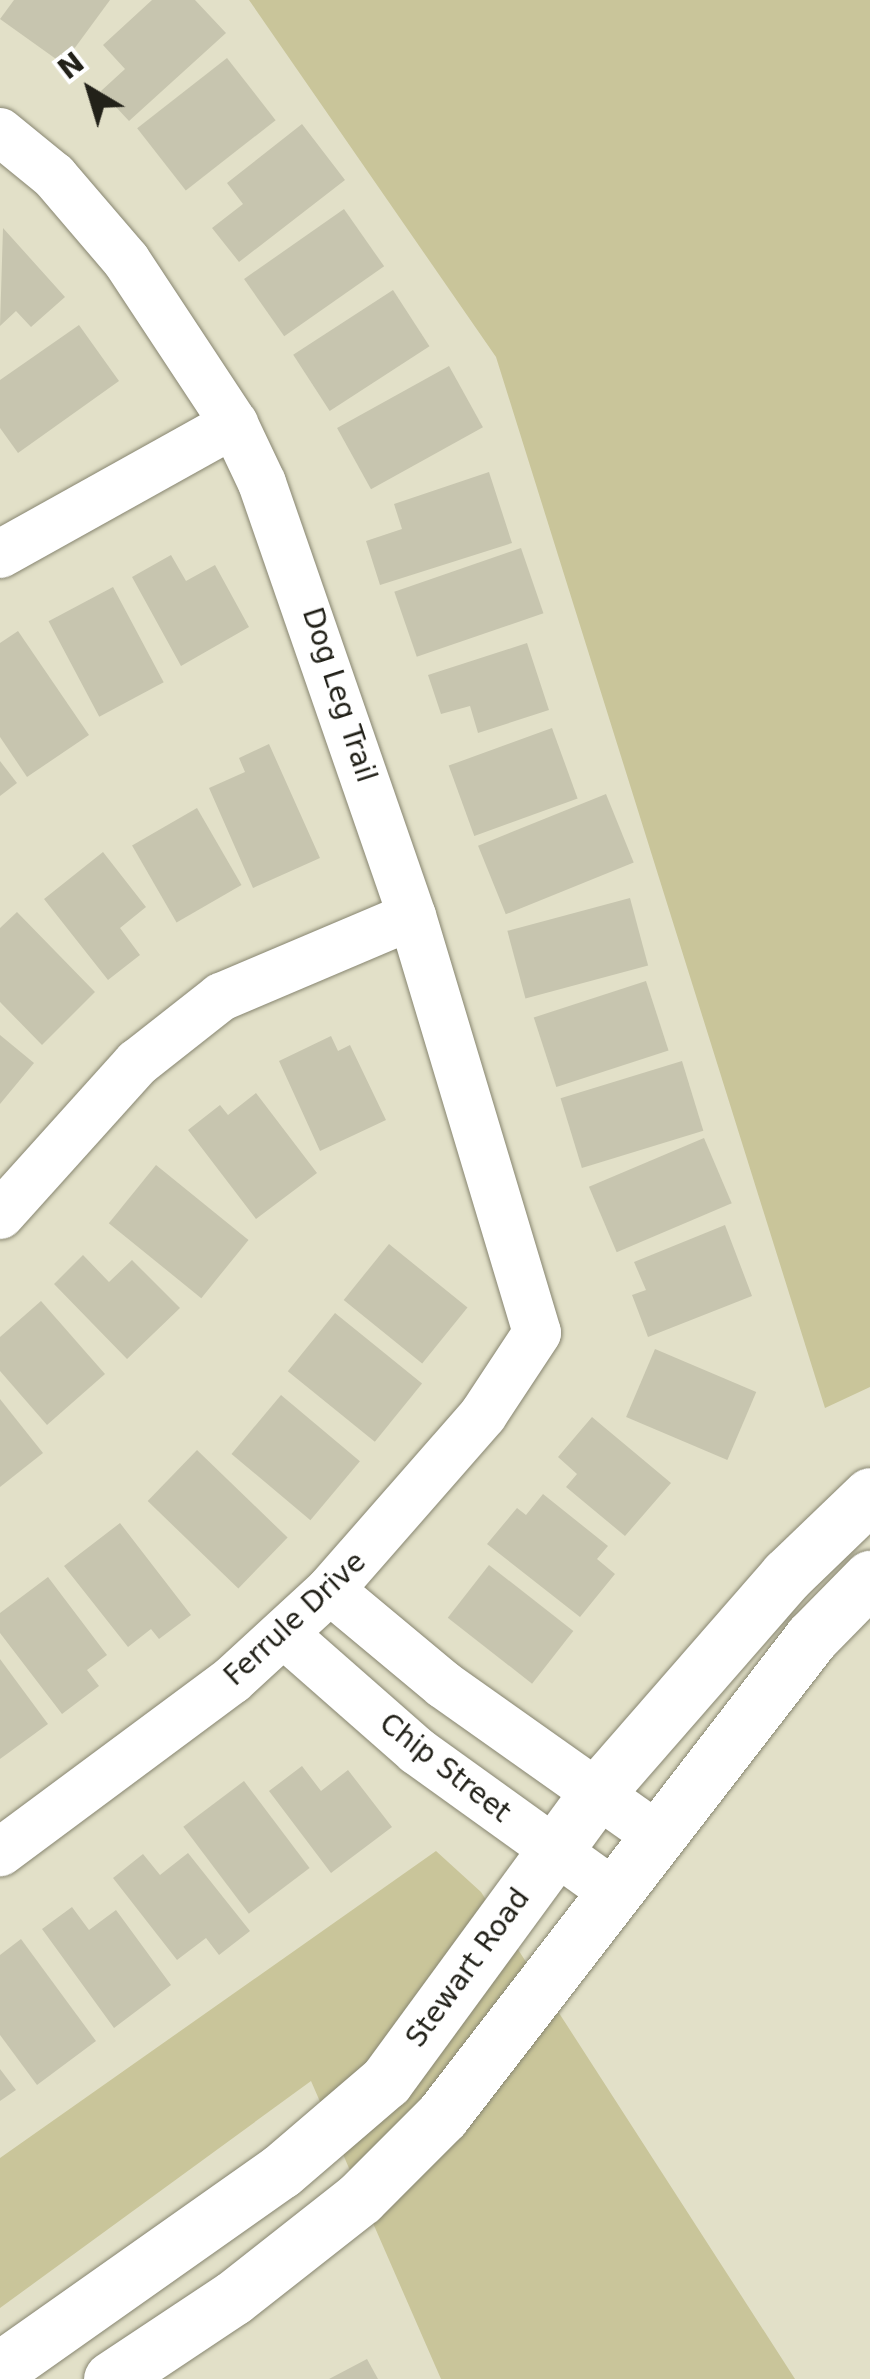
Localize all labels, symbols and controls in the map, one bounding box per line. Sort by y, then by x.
north arrow [40,40,140,140]
text: N [52,46,91,86]
street label: Dog Leg Trail [295,603,383,787]
street label: Ferrule Drive [217,1545,373,1693]
street label: Chip Street [373,1706,517,1830]
street label: Stewart Road [399,1882,537,2054]

